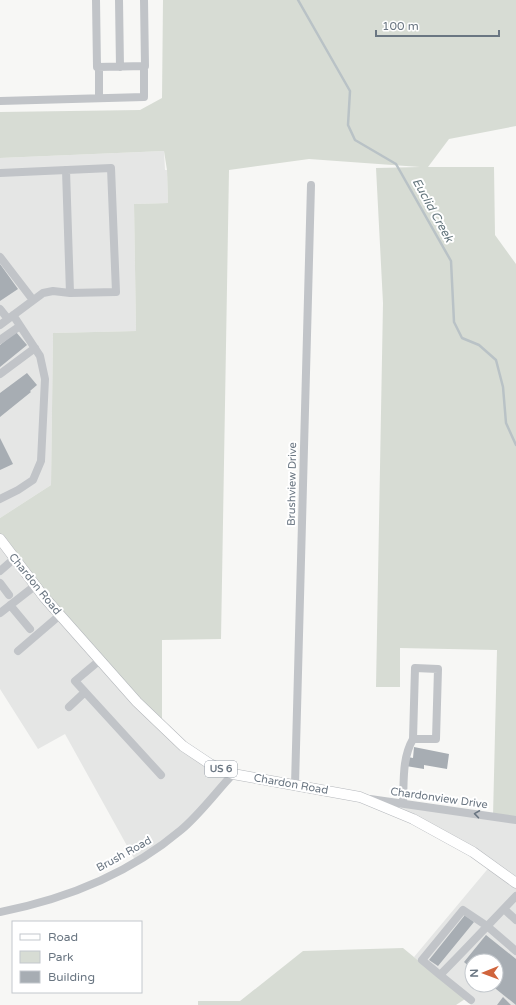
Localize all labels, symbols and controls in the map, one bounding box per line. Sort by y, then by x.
scale bar [376,12,499,38]
text: 100 m [382,19,419,33]
water label: Euclid Creek [410,176,457,246]
street label: Brushview Drive [285,442,299,526]
street label: Chardon Road [6,551,64,617]
road number: US 6 [205,761,237,777]
street label: Chardon Road [253,771,329,797]
street label: Chardonview Drive [389,785,489,811]
one-way arrow [474,810,480,819]
street label: Brush Road [94,834,154,874]
legend [12,921,142,993]
text: Road [48,930,78,944]
text: Park [48,950,74,964]
north arrow [464,953,504,993]
text: N [468,969,481,978]
text: Building [48,970,95,984]

